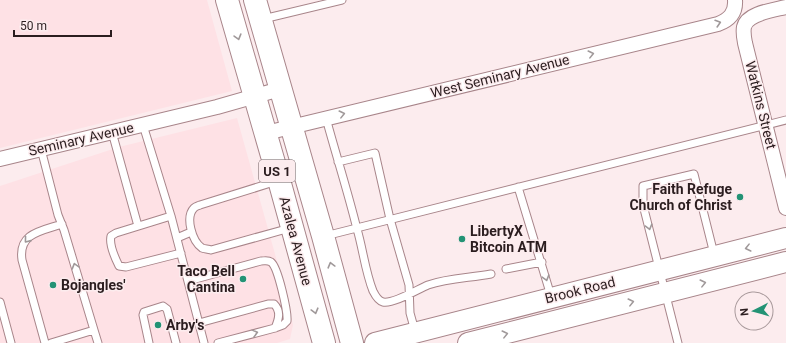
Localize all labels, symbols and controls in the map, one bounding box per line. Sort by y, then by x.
scale bar [14,12,111,38]
text: 50 m [20,19,47,33]
one-way arrow [714,19,721,28]
one-way arrow [233,34,242,41]
one-way arrow [587,50,594,59]
street label: West Seminary Avenue [429,51,571,101]
street label: Watkins Street [742,59,780,151]
one-way arrow [339,111,346,119]
street label: Seminary Avenue [27,119,135,159]
road number: US 1 [259,160,295,182]
place label: Faith Refuge Church of Christ [629,181,732,213]
marker: Faith Refuge Church of Christ [735,192,745,202]
street label: Azalea Avenue [276,195,316,287]
place label: LibertyX Bitcoin ATM [470,223,547,255]
one-way arrow [645,224,653,231]
marker: LibertyX Bitcoin ATM [457,234,467,244]
one-way arrow [25,235,32,242]
one-way arrow [745,243,752,252]
one-way arrow [327,262,335,268]
one-way arrow [71,263,80,270]
place label: Taco Bell Cantina [177,263,235,295]
marker: Taco Bell Cantina [238,274,248,284]
one-way arrow [541,274,550,281]
street label: Brook Road [543,274,617,306]
place label: Bojangles' [61,277,126,293]
marker: Bojangles' [48,280,58,290]
one-way arrow [700,280,706,288]
north arrow [734,291,774,331]
one-way arrow [628,298,635,306]
one-way arrow [310,307,319,314]
text: N [738,307,751,317]
place label: Arby's [166,317,204,333]
marker: Arby's [153,320,163,330]
one-way arrow [252,329,259,338]
one-way arrow [502,330,509,338]

